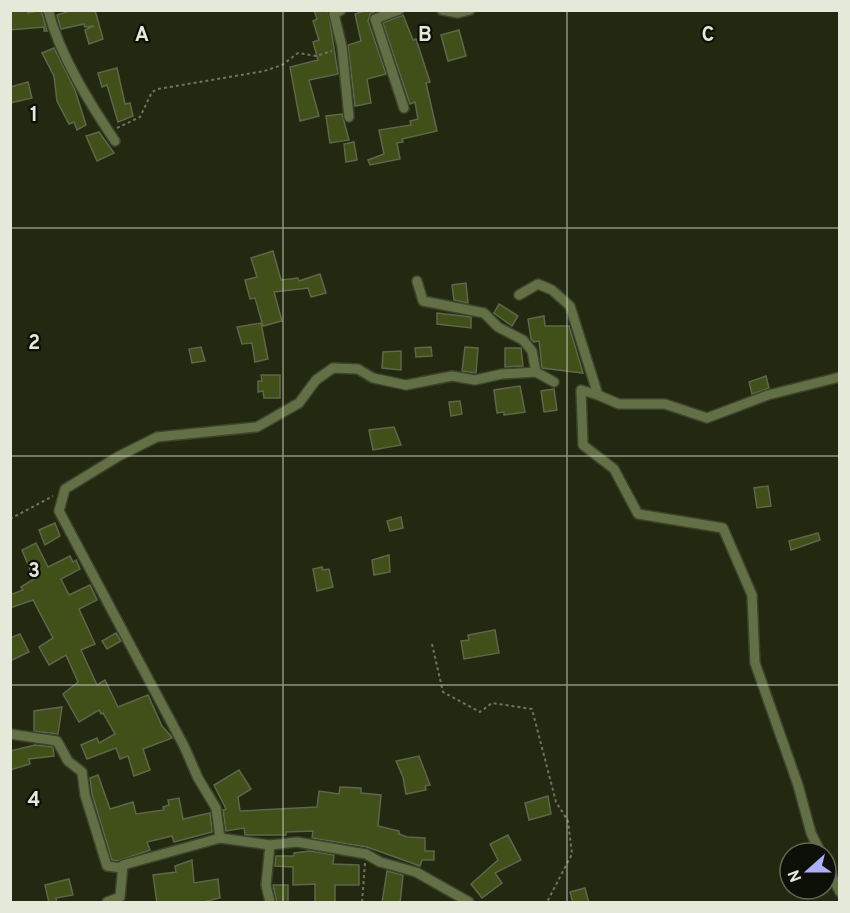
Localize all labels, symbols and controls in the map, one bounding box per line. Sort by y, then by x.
text: A [135,23,149,49]
text: B [418,23,432,49]
text: C [702,23,714,49]
text: 1 [30,103,38,129]
text: 2 [28,331,40,357]
text: 3 [28,559,40,585]
text: 4 [28,788,40,814]
north arrow [778,841,838,901]
text: N [784,867,807,885]

